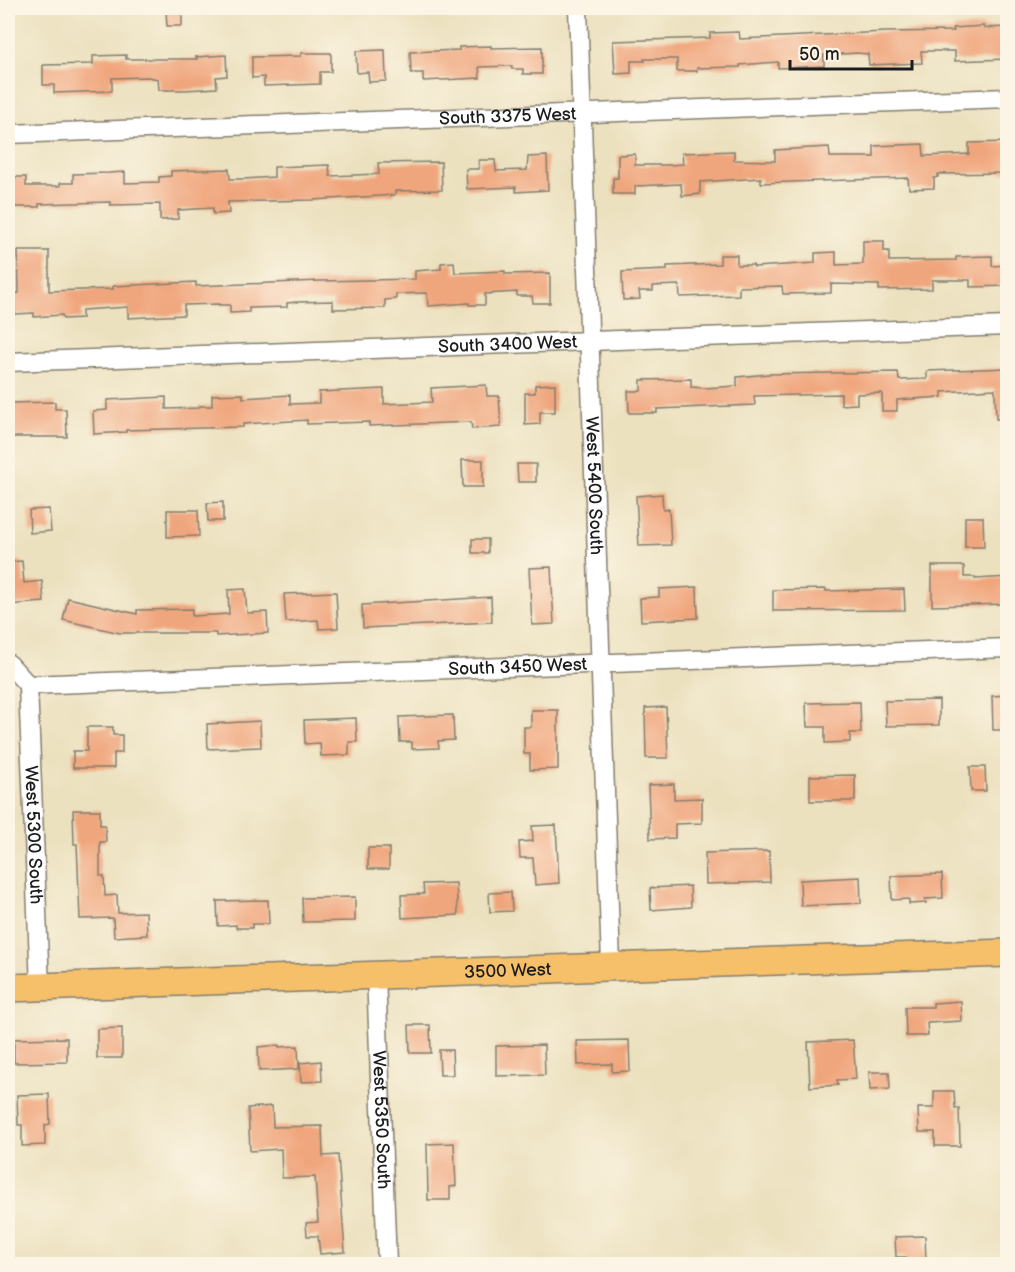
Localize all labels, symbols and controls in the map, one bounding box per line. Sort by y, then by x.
scale bar [790,33,912,71]
text: 50 m [799,44,840,65]
street label: South 3375 West [439,103,577,129]
street label: South 3400 West [438,331,578,357]
street label: West 5400 South [582,416,607,556]
street label: South 3450 West [448,653,588,680]
street label: West 5300 South [21,765,47,905]
street label: 3500 West [464,958,552,983]
street label: West 5350 South [368,1050,395,1190]

